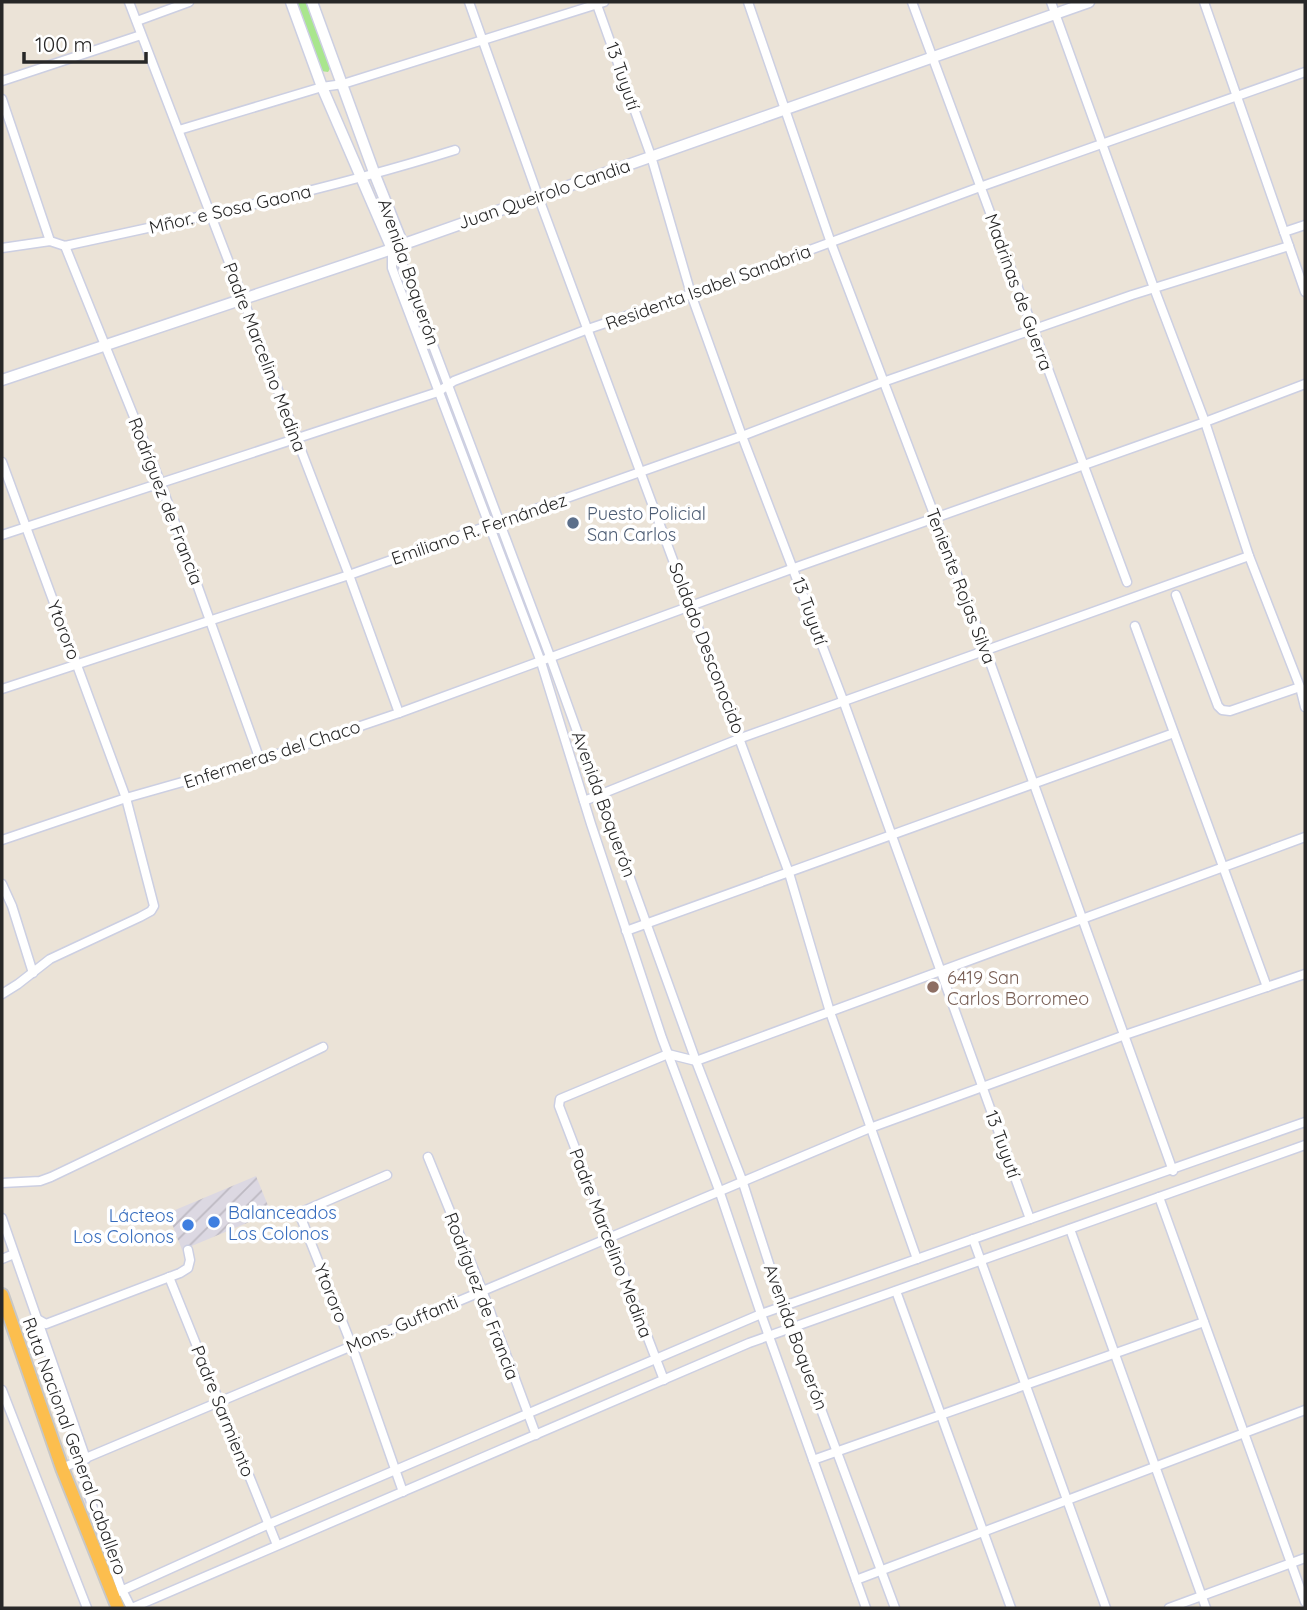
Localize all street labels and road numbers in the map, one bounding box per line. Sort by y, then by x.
street label: 13 Tuyutí [601,39,645,113]
street label: Juan Queirolo Candia [455,154,633,234]
street label: Mñor. e Sosa Gaona [147,179,313,239]
street label: Avenida Boquerón [373,196,445,348]
street label: Madrinas de Guerra [980,210,1058,374]
street label: Residenta Isabel Sanabria [602,239,814,335]
street label: Padre Marcelino Medina [218,259,312,455]
street label: Rodríguez de Francia [123,414,209,588]
street label: Emiliano R. Fernández [388,488,570,570]
street label: Teniente Rojas Silva [921,505,1001,667]
street label: Soldado Desconocido [664,559,750,737]
street label: 13 Tuyutí [787,574,833,648]
street label: Ytororo [42,597,86,663]
street label: Enfermeras del Chaco [181,715,363,793]
street label: Avenida Boquerón [567,728,641,880]
street label: 13 Tuyutí [980,1107,1026,1181]
street label: Padre Marcelino Medina [564,1145,658,1341]
street label: Rodríguez de Francia [439,1209,525,1383]
street label: Ytororo [309,1260,353,1326]
street label: Avenida Boquerón [759,1261,833,1413]
street label: Mons. Guffanti [342,1290,462,1358]
street label: Ruta Nacional General Caballero [18,1314,132,1578]
street label: Padre Sarmiento [186,1342,260,1480]

